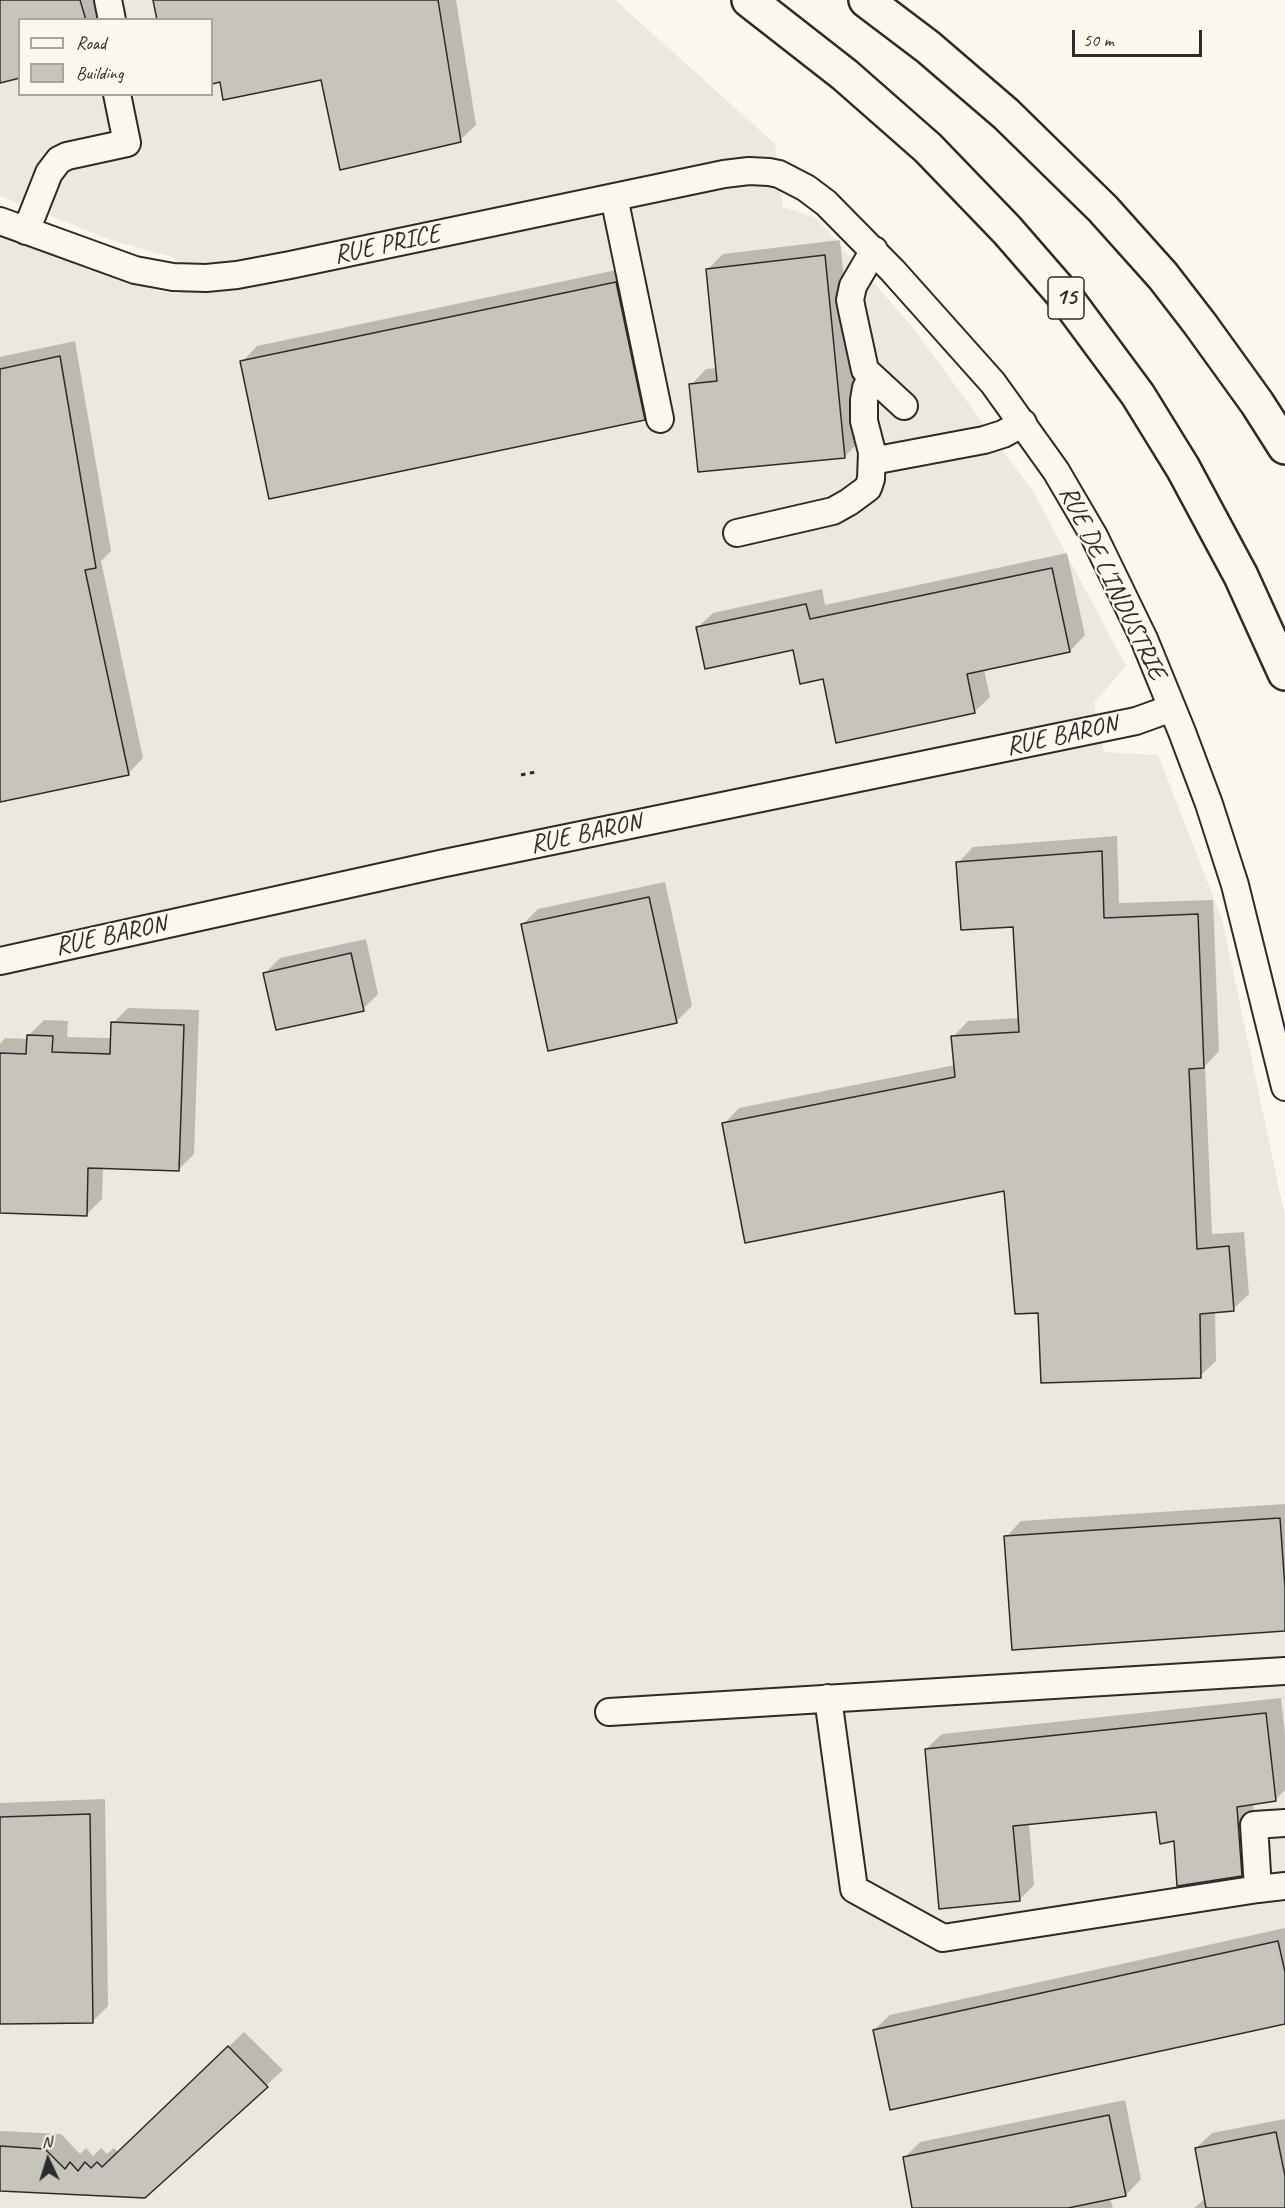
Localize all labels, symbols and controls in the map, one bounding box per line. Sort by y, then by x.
legend [18,18,213,96]
scale bar [1075,18,1206,56]
text: 50 m [1083,29,1114,51]
text: Road [76,32,106,54]
text: Building [76,62,123,84]
street label: RUE PRICE [331,219,443,271]
road number: 15 [1048,277,1084,319]
street label: RUE DE L'INDUSTRIE [1052,481,1172,685]
street label: RUE BARON [1003,709,1121,763]
street label: RUE BARON [527,807,645,861]
street label: RUE BARON [52,909,170,963]
north arrow [18,2130,78,2190]
text: N [41,2132,52,2152]

